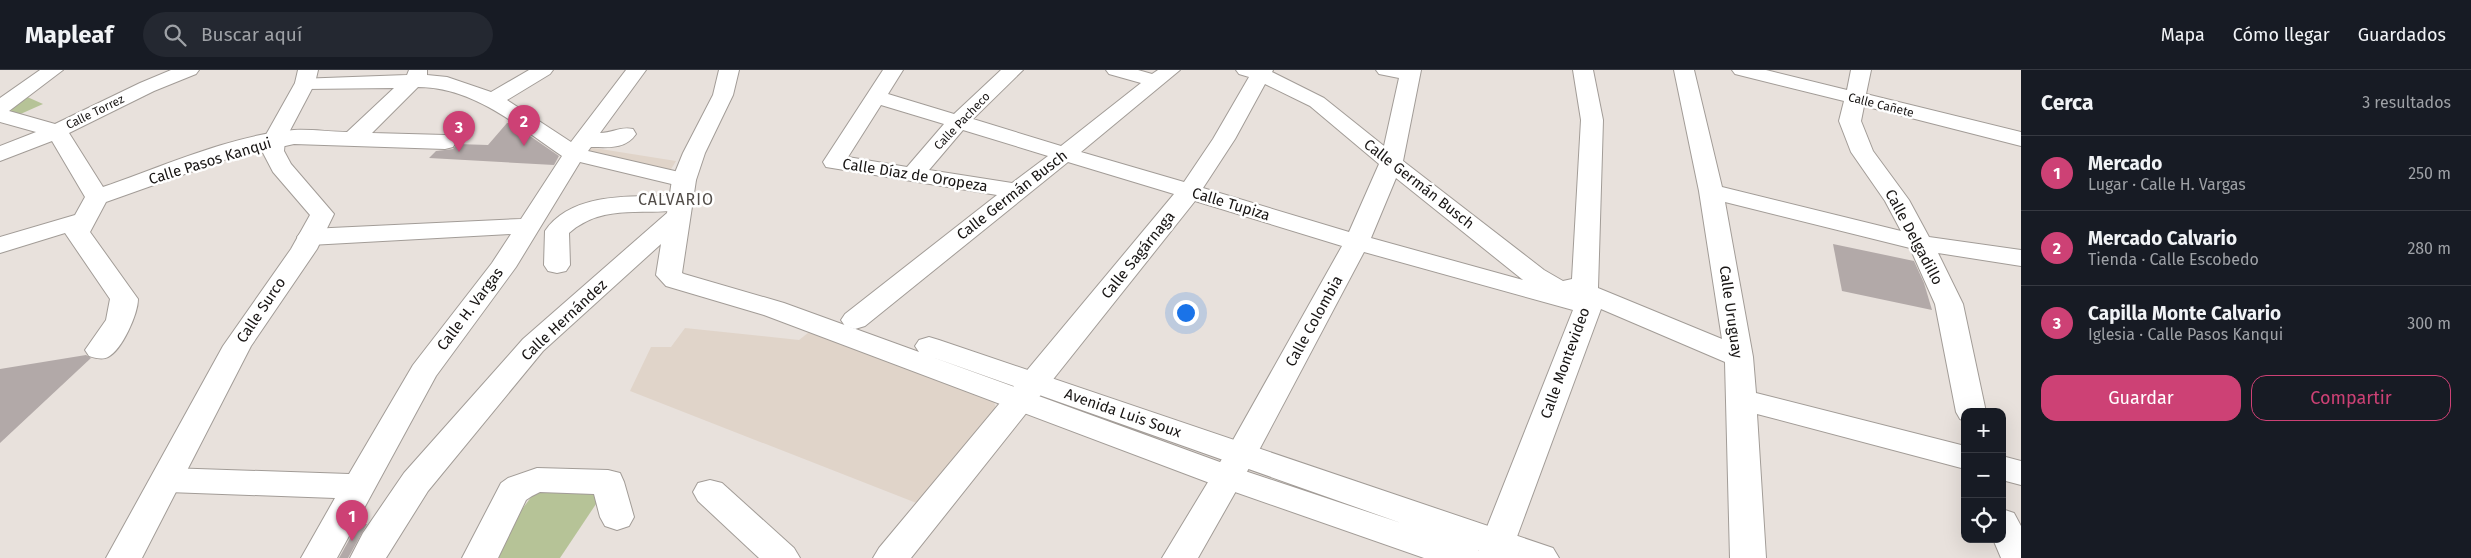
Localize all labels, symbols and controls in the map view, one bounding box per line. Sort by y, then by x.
search box [143,12,493,57]
text: Mapleaf [25,21,113,49]
icon: search [161,21,189,49]
text: Buscar aquí [201,23,302,46]
text: Mapa [2161,24,2205,46]
text: Cómo llegar [2233,24,2330,46]
text: Guardados [2358,24,2446,46]
street label: Calle Pacheco [931,89,993,153]
street label: Calle Cañete [1847,90,1915,120]
text: Cerca [2041,90,2093,116]
street label: Calle Torrez [64,92,126,132]
text: 3 resultados [2362,93,2451,112]
pin: 2 [508,105,540,146]
pin: 3 [443,111,475,152]
street label: Calle Pasos Kanqui [146,134,274,188]
street label: Calle Germán Busch [1360,135,1478,233]
street label: Calle Germán Busch [953,146,1071,244]
text: Mercado [2088,152,2162,175]
street label: Calle Díaz de Oropeza [841,155,989,195]
text: 1 [2053,164,2061,183]
text: 250 m [2408,164,2451,183]
text: Lugar · Calle H. Vargas [2088,175,2246,194]
street label: Calle Tupiza [1190,184,1272,224]
street label: Calle Delgadillo [1881,186,1947,288]
district label: CALVARIO [638,190,714,209]
street label: Calle Sagárnaga [1097,208,1179,302]
text: Mercado Calvario [2088,227,2237,250]
text: 2 [2053,239,2061,258]
text: 280 m [2407,239,2451,258]
text: Tienda · Calle Escobedo [2088,250,2259,269]
street label: Calle H. Vargas [433,264,507,354]
street label: Calle Uruguay [1716,265,1746,360]
street label: Calle Colombia [1282,272,1346,370]
street label: Calle Surco [233,274,289,346]
street label: Calle Hernández [517,275,611,364]
your location [1173,300,1199,326]
text: Capilla Monte Calvario [2088,302,2281,325]
street label: Calle Montevideo [1537,305,1593,421]
text: 3 [2053,314,2061,333]
text: 300 m [2407,314,2451,333]
text: Iglesia · Calle Pasos Kanqui [2088,325,2283,344]
button: Guardar [2041,375,2241,421]
button: Compartir [2251,375,2451,421]
street label: Avenida Luis Soux [1062,385,1184,442]
map controls [1961,408,2006,543]
button: + [1961,408,2006,453]
button: − [1961,453,2006,498]
button: locate [1961,498,2006,543]
pin: 1 [336,500,368,541]

